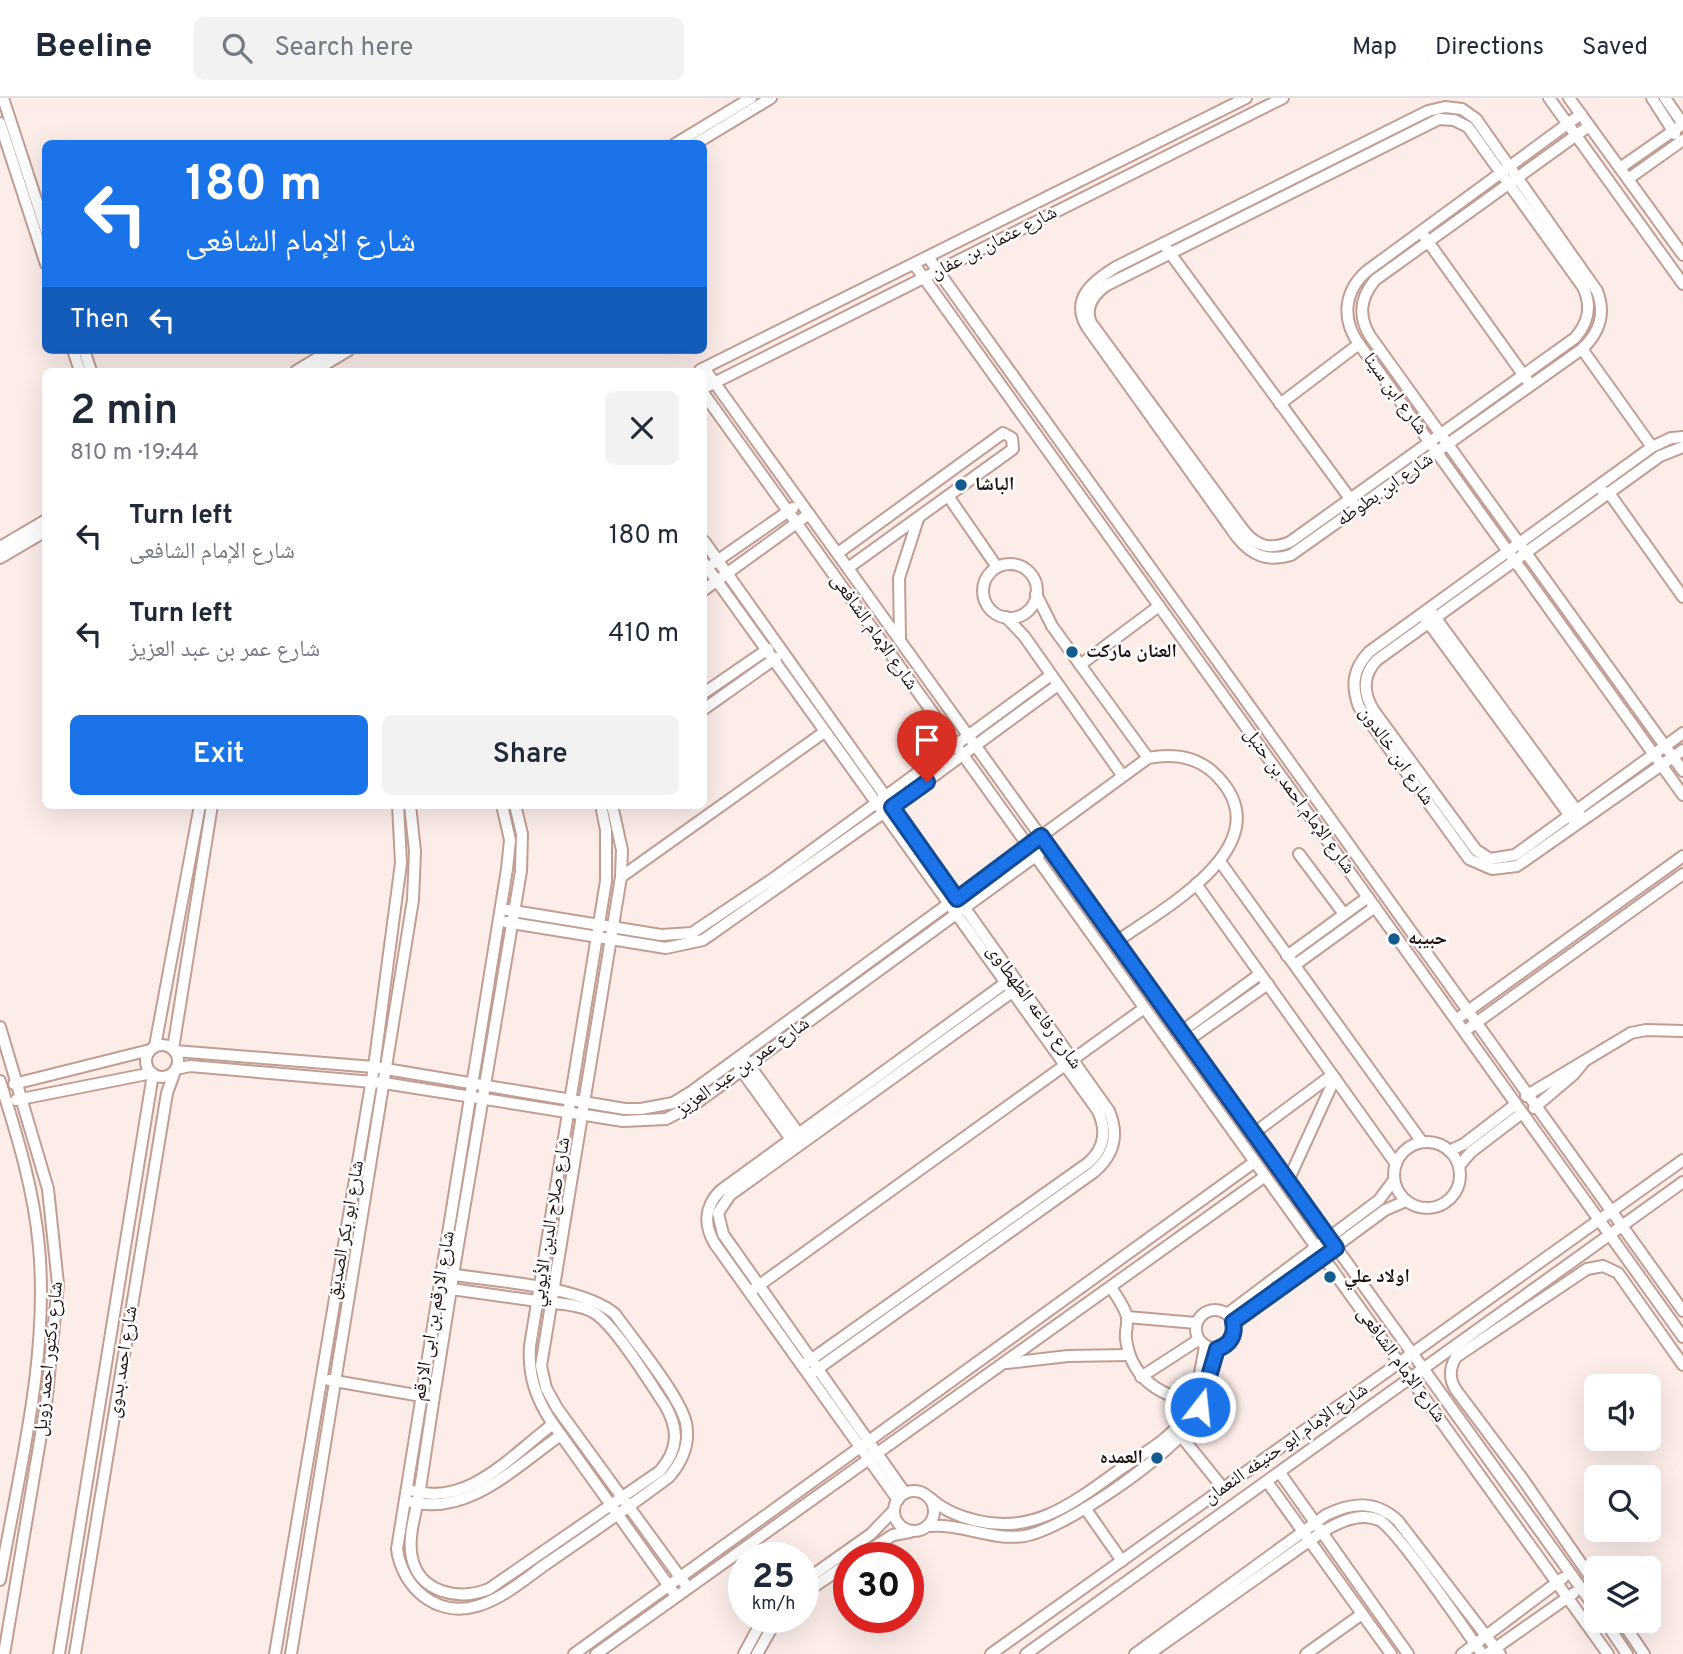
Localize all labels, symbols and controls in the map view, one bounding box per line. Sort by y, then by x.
search box [194,17,684,80]
text: Beeline [35,27,152,69]
icon: search [218,29,256,67]
text: Search here [274,32,413,65]
text: Map [1352,33,1397,63]
text: Directions [1435,33,1544,63]
text: Saved [1582,33,1648,63]
text: 180 m [185,156,322,218]
icon: left [70,168,161,259]
street label: شارع عثمان بن عفان [927,201,1061,285]
text: شارع الإمام الشافعى [185,223,416,263]
icon: left [143,301,181,339]
text: Then [70,304,129,337]
street label: شارع ابن سينا [1357,348,1433,440]
text: 2 min [70,386,178,439]
button: close [605,391,679,465]
text: 810 m · 19:44 [70,439,199,468]
street label: شارع ابن بطوطه [1332,448,1438,532]
place label: الباشا [975,473,1014,497]
marker: الباشا [953,477,969,493]
text: Turn left [129,500,233,533]
icon: left [70,517,108,555]
text: 180 m [609,520,679,553]
text: شارع الإمام الشافعى [129,538,295,567]
street label: شارع الإمام الشافعى [825,569,923,695]
text: Turn left [129,598,233,631]
icon: left [70,615,108,653]
text: 410 m [608,618,679,651]
text: شارع عمر بن عبد العزيز [129,636,320,665]
place label: العنان ماركت [1086,640,1177,664]
marker: العنان ماركت [1064,644,1080,660]
street label: شارع ابن خالدون [1353,702,1439,810]
pin [897,710,957,782]
button: Exit [70,715,368,795]
button: Share [382,715,679,795]
icon: arrive [908,721,946,759]
street label: شارع الإمام احمد بن حنبل [1238,723,1360,879]
place label: حبيبه [1408,927,1447,951]
marker: حبيبه [1386,931,1402,947]
street label: شارع رفاعه الطهطاوى [981,940,1087,1074]
street label: شارع عمر بن عبد العزيز [671,1012,815,1123]
street label: شارع صلاح الدين الأيوبي [526,1135,578,1309]
street label: شارع ابو بكر الصديق [322,1159,370,1301]
street label: شارع الارقم بن ابى الارقم [407,1229,461,1403]
place label: اولاد علي [1344,1265,1410,1291]
marker: اولاد علي [1322,1269,1338,1285]
street label: شارع دكتور احمد زويل [29,1280,69,1438]
street label: شارع الإمام الشافعى [1351,1303,1451,1427]
street label: شارع احمد بدوى [102,1304,144,1420]
position arrow [1163,1370,1237,1444]
map controls [1584,1374,1661,1633]
button: sound [1584,1374,1661,1451]
street label: شارع الإمام ابو حنيفه النعمان [1199,1378,1373,1510]
place label: العمده [1100,1446,1143,1470]
marker: العمده [1149,1450,1165,1466]
button: search [1584,1465,1661,1542]
speed limit sign: 30 [833,1542,924,1633]
text: 25 [752,1556,795,1600]
button: layers [1584,1556,1661,1633]
text: km/h [752,1593,795,1616]

